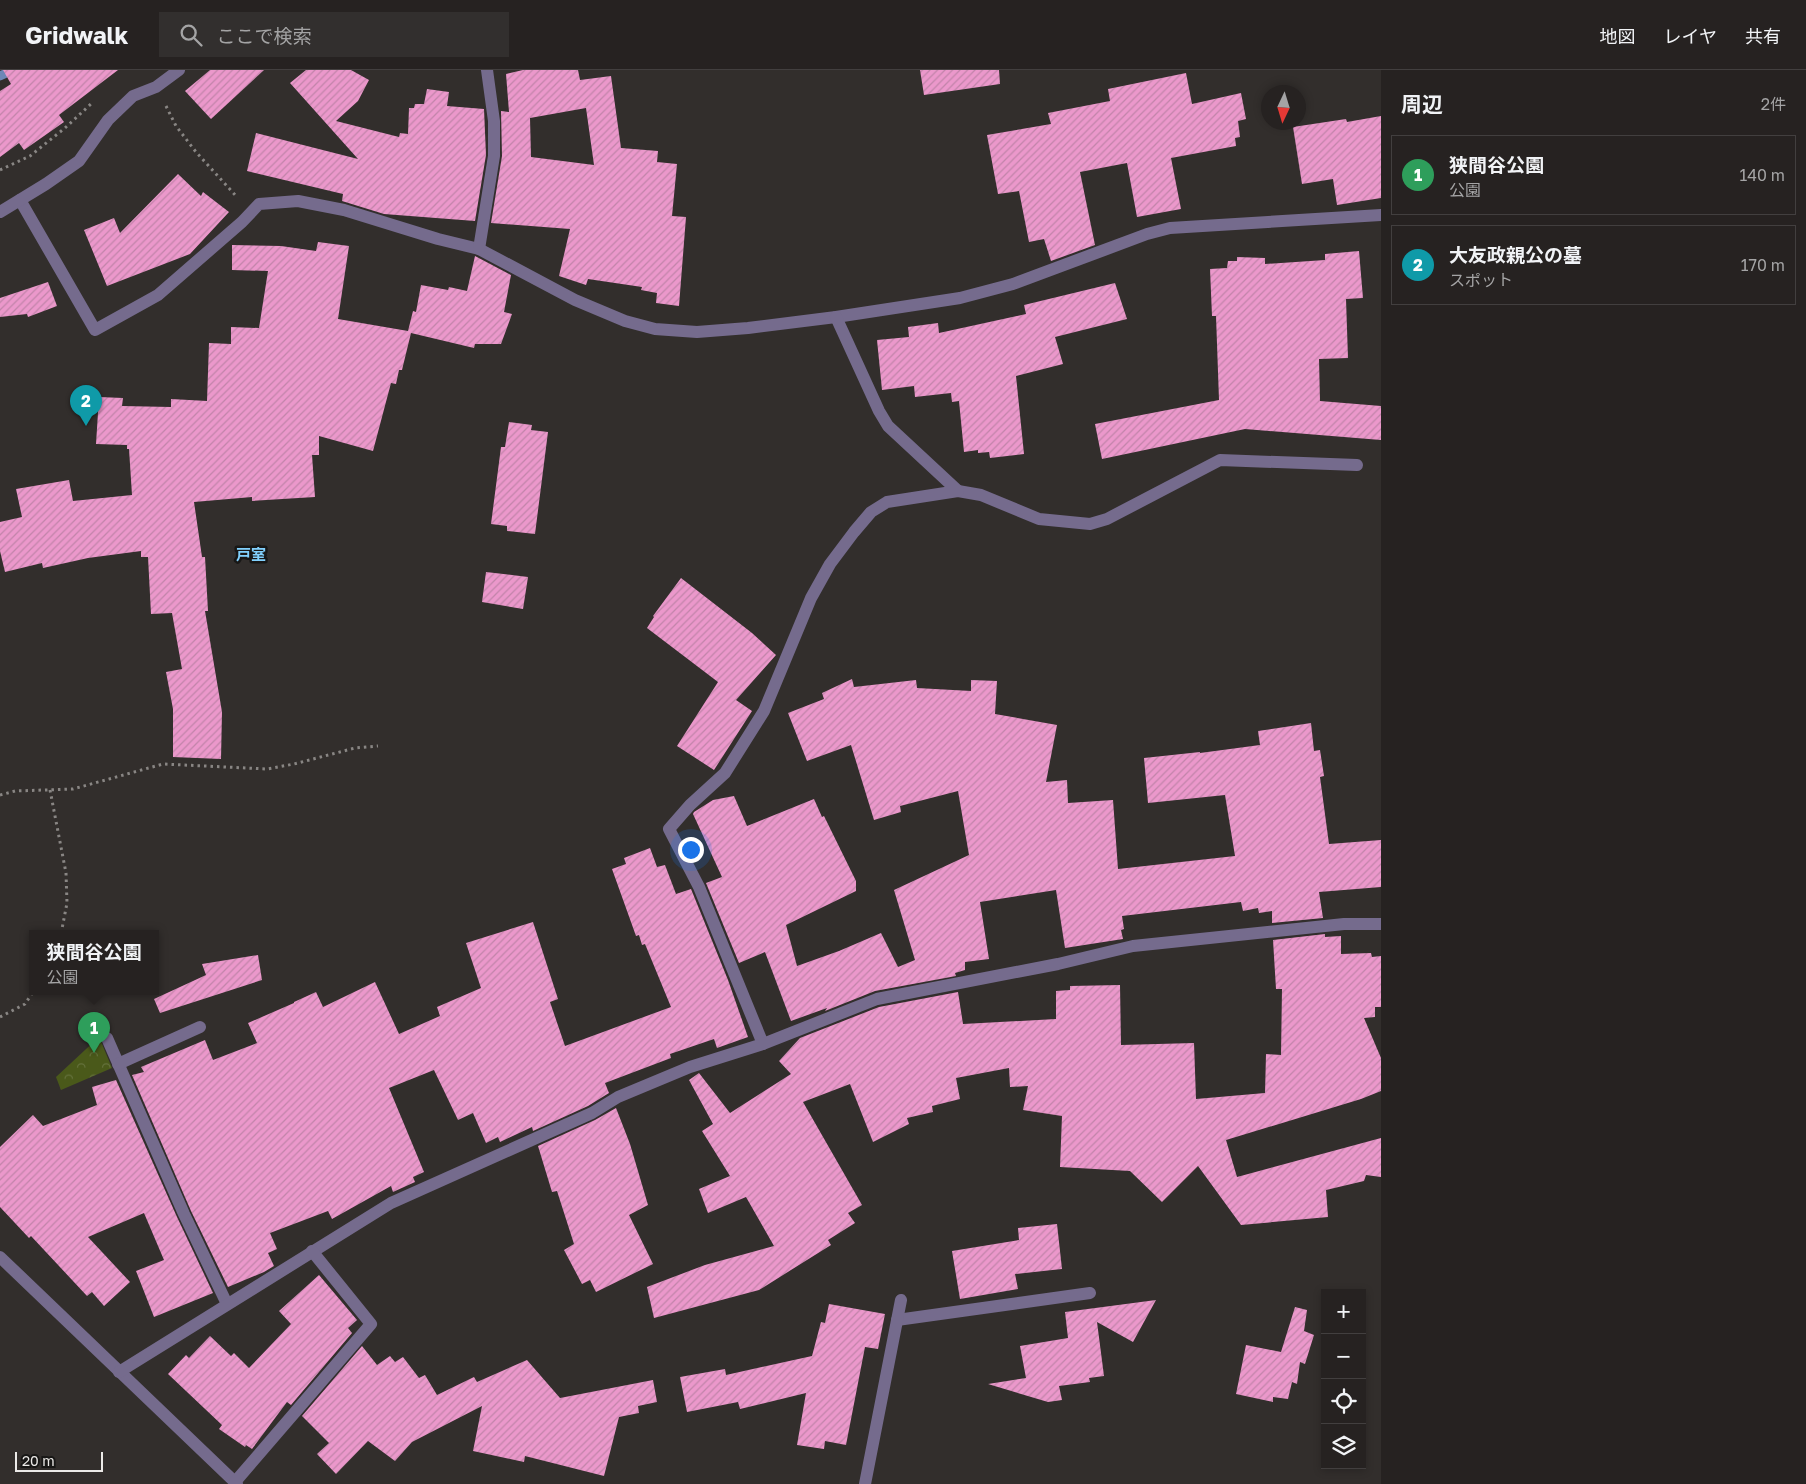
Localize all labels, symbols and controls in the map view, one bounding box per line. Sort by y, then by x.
search box [159,12,509,57]
text: Gridwalk [25,20,129,49]
icon: search [177,21,205,49]
text: ここで検索 [217,24,312,47]
text: 地図 [1600,25,1636,47]
text: レイヤ [1664,25,1717,47]
text: 共有 [1745,25,1781,47]
north arrow [1261,85,1306,130]
text: 周辺 [1401,91,1443,117]
text: 2件 [1761,94,1786,114]
text: 狭間谷公園 [1449,153,1544,176]
text: 1 [1414,165,1422,185]
text: 140 m [1739,165,1785,185]
text: 公園 [1449,180,1481,200]
text: 大友政親公の墓 [1449,243,1582,266]
text: 2 [1413,255,1423,275]
text: 170 m [1741,255,1785,275]
text: スポット [1449,270,1513,290]
pin: 2 [70,385,102,426]
district label: 戸室 [236,545,266,563]
your location [678,837,704,863]
popup [29,930,159,995]
text: 狭間谷公園 [46,940,142,963]
text: 公園 [46,967,79,987]
pin: 1 [78,1012,110,1053]
map controls [1321,1289,1366,1469]
button: + [1321,1289,1366,1334]
button: − [1321,1334,1366,1379]
button: locate [1321,1379,1366,1424]
button: layers [1321,1424,1366,1469]
scale bar [15,1449,102,1472]
text: 20 m [22,1452,55,1469]

